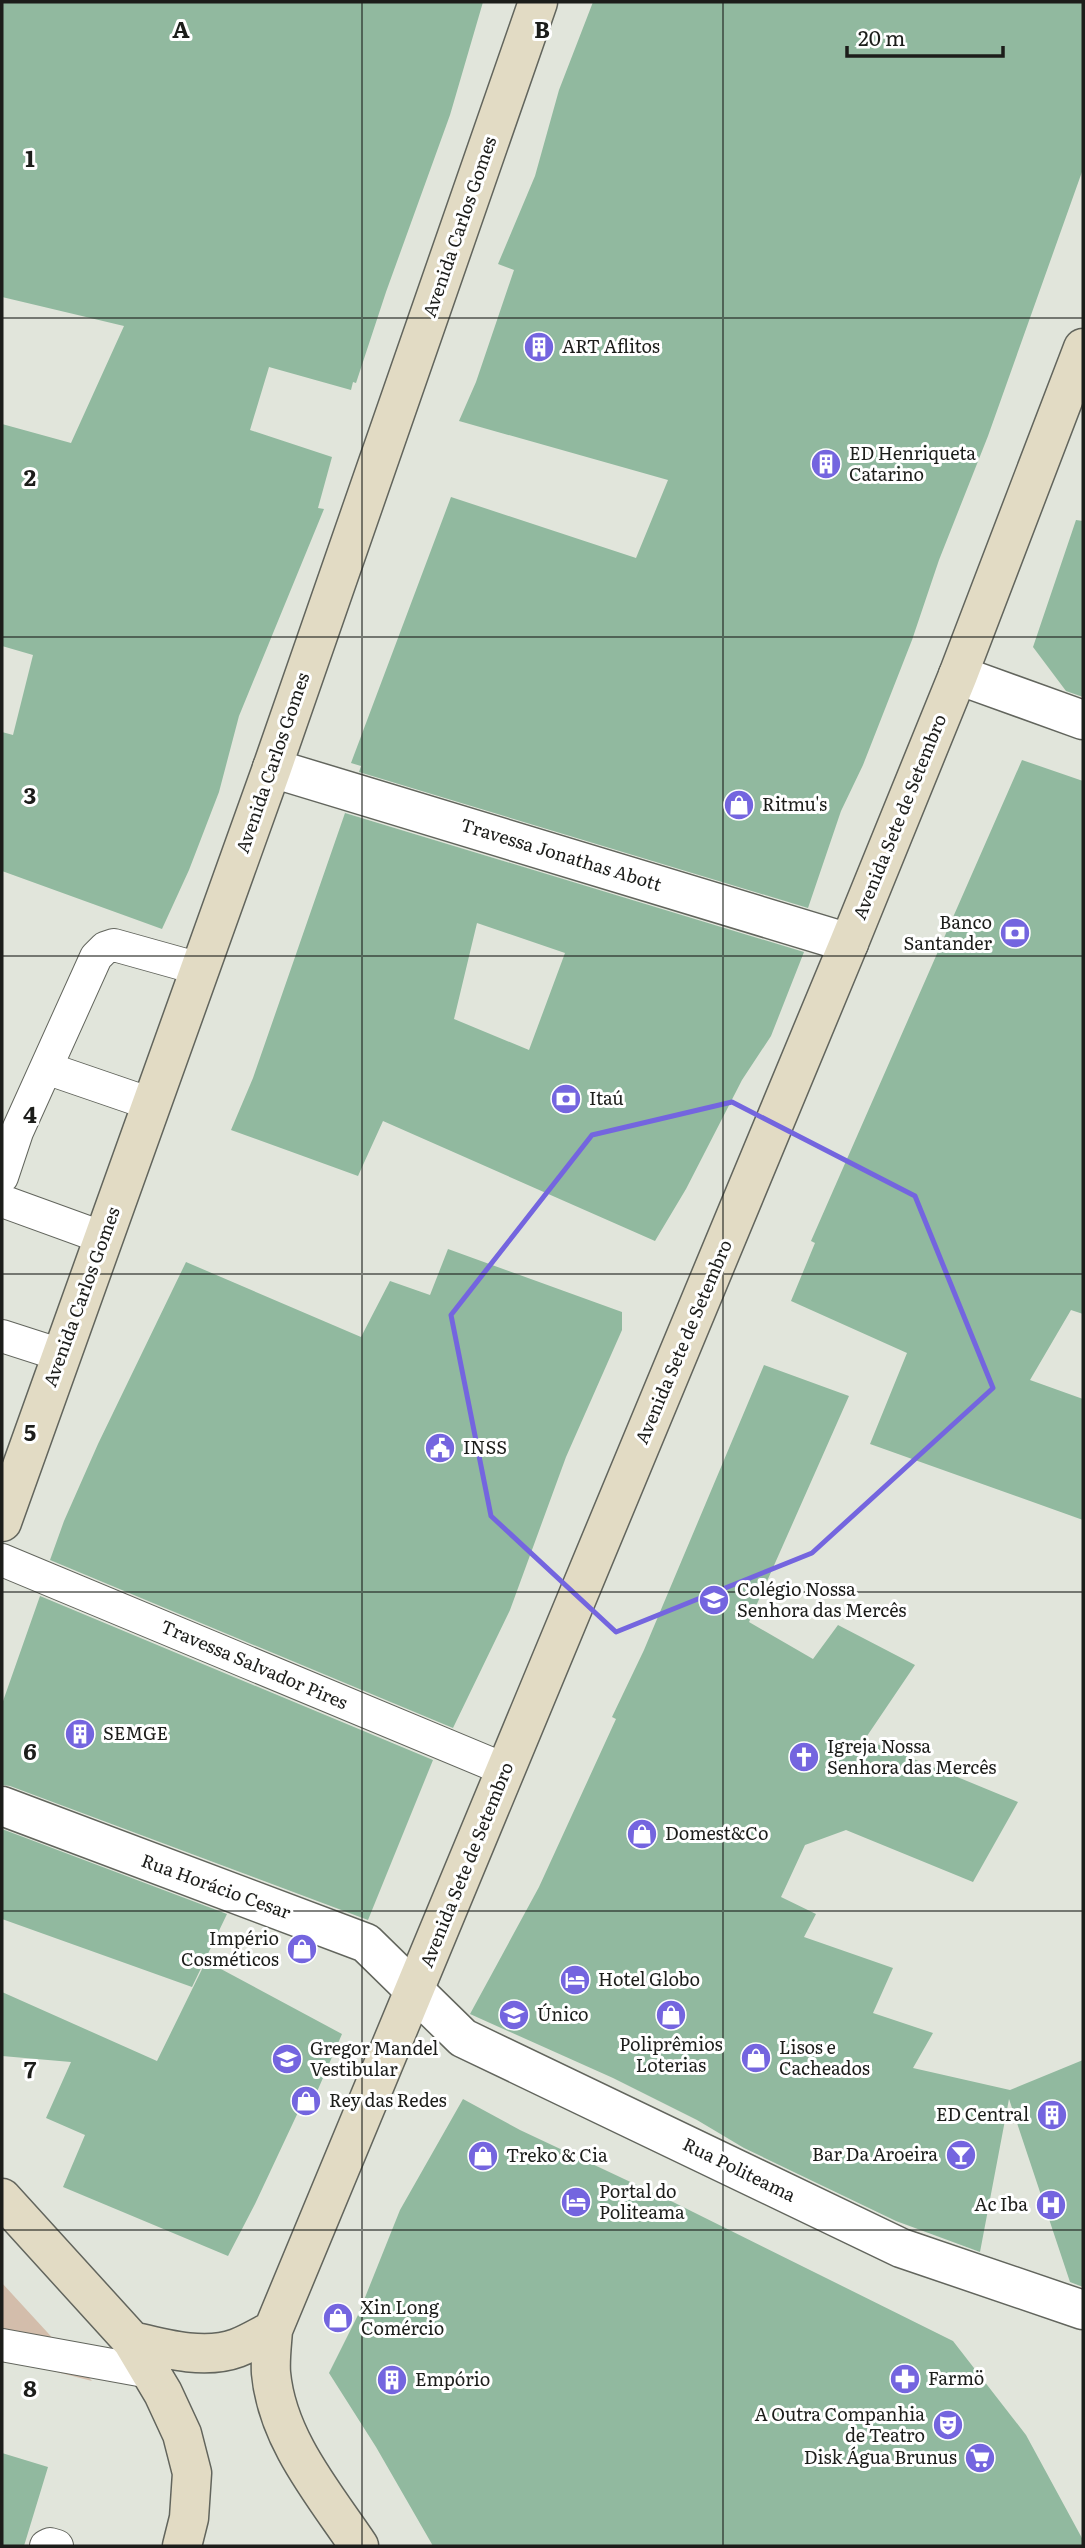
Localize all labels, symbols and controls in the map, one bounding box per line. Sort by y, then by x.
text: A [172,11,190,45]
text: B [534,11,550,45]
scale bar [847,14,1003,58]
text: 20 m [858,21,905,52]
street label: Avenida Carlos Gomes [415,132,502,321]
text: 1 [25,140,35,174]
building icon: ART Aflitos [522,330,556,364]
place label: ART Aflitos [562,332,660,359]
place label: ED Henriqueta Catarino [849,439,976,487]
building icon: ED Henriqueta Catarino [809,447,843,481]
text: 2 [24,459,36,493]
street label: Avenida Carlos Gomes [228,668,315,857]
street label: Avenida Sete de Setembro [845,710,952,923]
text: 3 [24,777,36,811]
shop icon: Ritmu's [722,788,756,822]
place label: Ritmu's [762,790,827,817]
street label: Travessa Jonathas Abott [458,810,666,897]
place label: Banco Santander [904,908,992,956]
bank icon: Banco Santander [998,916,1032,950]
bank icon: Itaú [549,1082,583,1116]
place label: Itaú [589,1084,624,1111]
text: 4 [23,1096,37,1130]
street label: Avenida Carlos Gomes [35,1203,126,1390]
street label: Avenida Sete de Setembro [627,1235,738,1448]
text: 5 [24,1414,36,1448]
public building icon: INSS [423,1431,457,1465]
place label: INSS [463,1433,507,1460]
place label: Colégio Nossa Senhora das Mercês [737,1575,906,1623]
school or university icon: Colégio Nossa Senhora das Mercês [697,1583,731,1617]
street label: Travessa Salvador Pires [157,1612,352,1715]
building icon: SEMGE [63,1717,97,1751]
place label: SEMGE [103,1719,168,1746]
place label: Igreja Nossa Senhora das Mercês [827,1732,996,1780]
text: 6 [23,1733,37,1767]
church icon: Igreja Nossa Senhora das Mercês [787,1740,821,1774]
street label: Avenida Sete de Setembro [412,1758,519,1971]
shop icon: Domest&Co [625,1817,659,1851]
place label: Domest&Co [665,1819,769,1846]
street label: Rua Horácio Cesar [138,1846,295,1925]
place label: Império Cosméticos [181,1924,279,1972]
shop icon: Império Cosméticos [285,1932,319,1966]
hotel icon: Hotel Globo [558,1963,592,1997]
place label: Hotel Globo [598,1965,700,1992]
school or university icon: Único [497,1998,531,2032]
shop icon: Poliprêmios Loterias [654,1998,688,2032]
place label: Único [537,2000,589,2027]
place label: Poliprêmios Loterias [619,2030,723,2078]
place label: Lisos e Cacheados [779,2033,870,2081]
place label: Gregor Mandel Vestibular [310,2034,438,2082]
shop icon: Lisos e Cacheados [739,2041,773,2075]
school or university icon: Gregor Mandel Vestibular [270,2042,304,2076]
text: 7 [24,2051,37,2085]
shop icon: Rey das Redes [289,2084,323,2118]
place label: Rey das Redes [329,2086,447,2113]
building icon: ED Central [1035,2098,1069,2132]
place label: ED Central [936,2100,1029,2127]
street label: Rua Politeama [679,2130,801,2208]
bar icon: Bar Da Aroeira [944,2138,978,2172]
shop icon: Treko & Cia [466,2139,500,2173]
place label: Bar Da Aroeira [812,2140,938,2167]
place label: Treko & Cia [506,2141,608,2168]
place label: Portal do Politeama [599,2177,685,2225]
hotel icon: Portal do Politeama [559,2185,593,2219]
hospital icon: Ac Iba [1034,2188,1068,2222]
place label: Ac Iba [974,2190,1028,2217]
place label: Xin Long Comércio [361,2293,444,2341]
shop icon: Xin Long Comércio [321,2301,355,2335]
pharmacy icon: Farmö [888,2362,922,2396]
building icon: Empório [375,2363,409,2397]
place label: Farmö [928,2364,984,2391]
place label: Empório [415,2365,490,2392]
text: 8 [23,2370,37,2404]
place label: A Outra Companhia de Teatro [755,2400,925,2448]
theatre icon: A Outra Companhia de Teatro [931,2408,965,2442]
supermarket icon: Disk Água Brunus [963,2441,997,2475]
place label: Disk Água Brunus [804,2443,957,2470]

